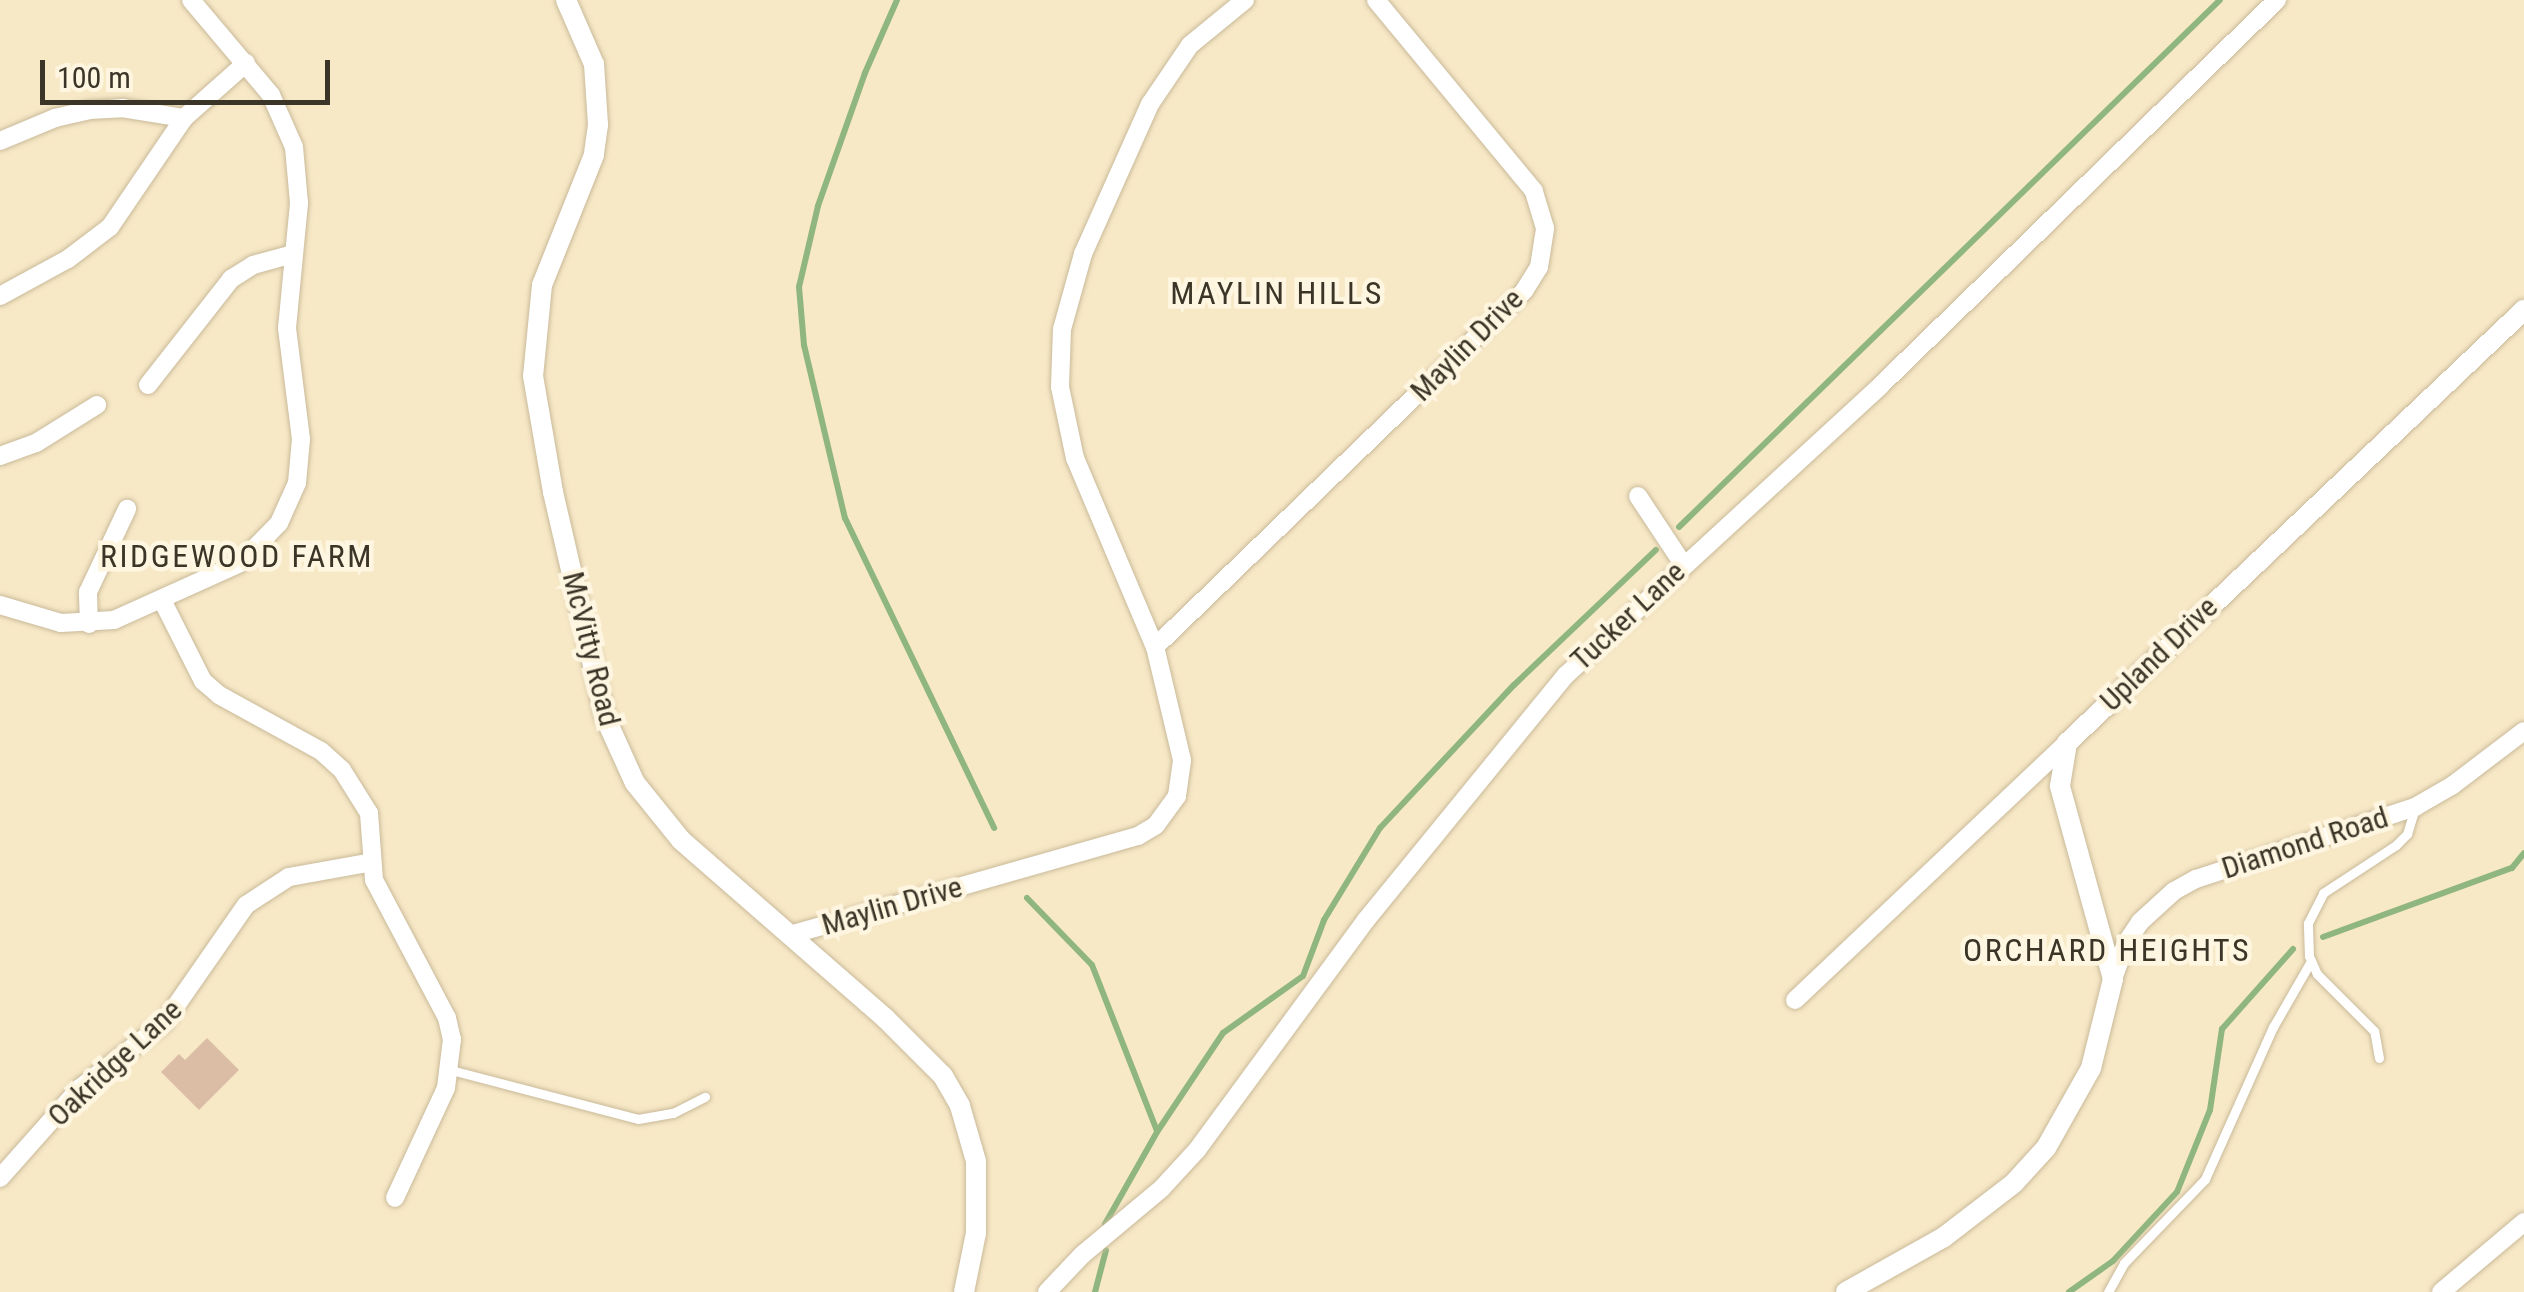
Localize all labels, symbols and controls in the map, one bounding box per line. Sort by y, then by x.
scale bar [45,40,335,102]
text: 100 m [57,60,131,95]
district label: MAYLIN HILLS [1170,274,1384,312]
street label: Maylin Drive [1403,281,1531,409]
district label: RIDGEWOOD FARM [100,537,374,575]
street label: Tucker Lane [1563,554,1693,678]
street label: McVitty Road [554,568,628,730]
street label: Upland Drive [2093,589,2225,719]
street label: Diamond Road [2217,799,2393,887]
street label: Maylin Drive [818,869,966,943]
district label: ORCHARD HEIGHTS [1963,931,2251,969]
street label: Oakridge Lane [41,992,189,1134]

